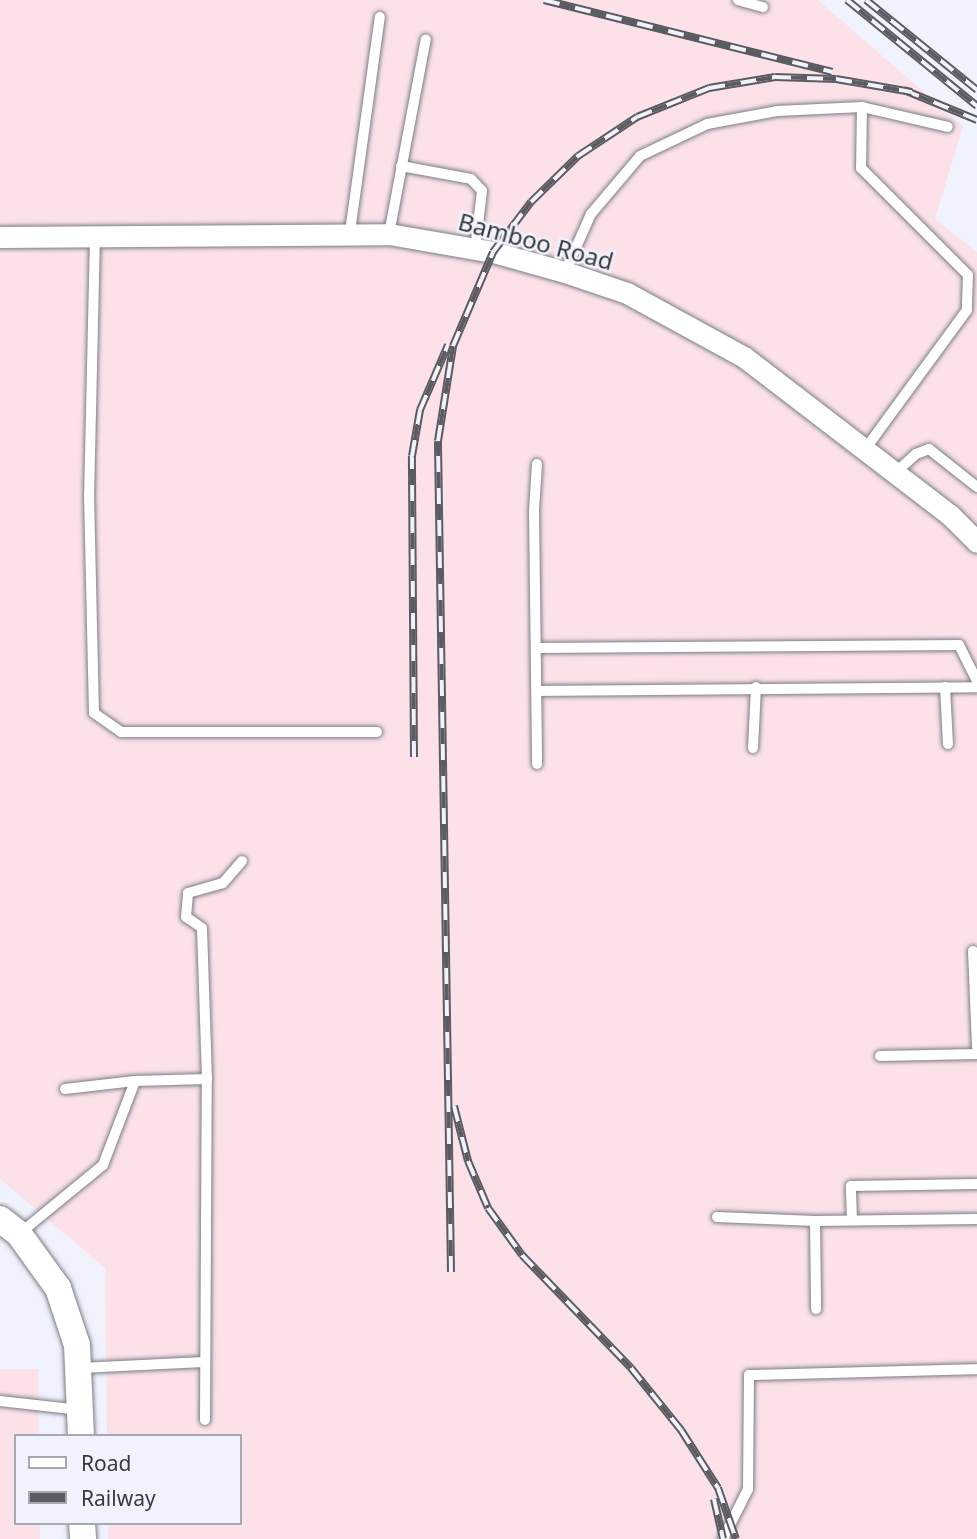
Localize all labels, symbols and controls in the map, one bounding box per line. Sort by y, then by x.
street label: Bamboo Road [455,206,617,276]
legend [14,1434,242,1525]
text: Road [81,1449,131,1477]
text: Railway [81,1484,156,1512]

